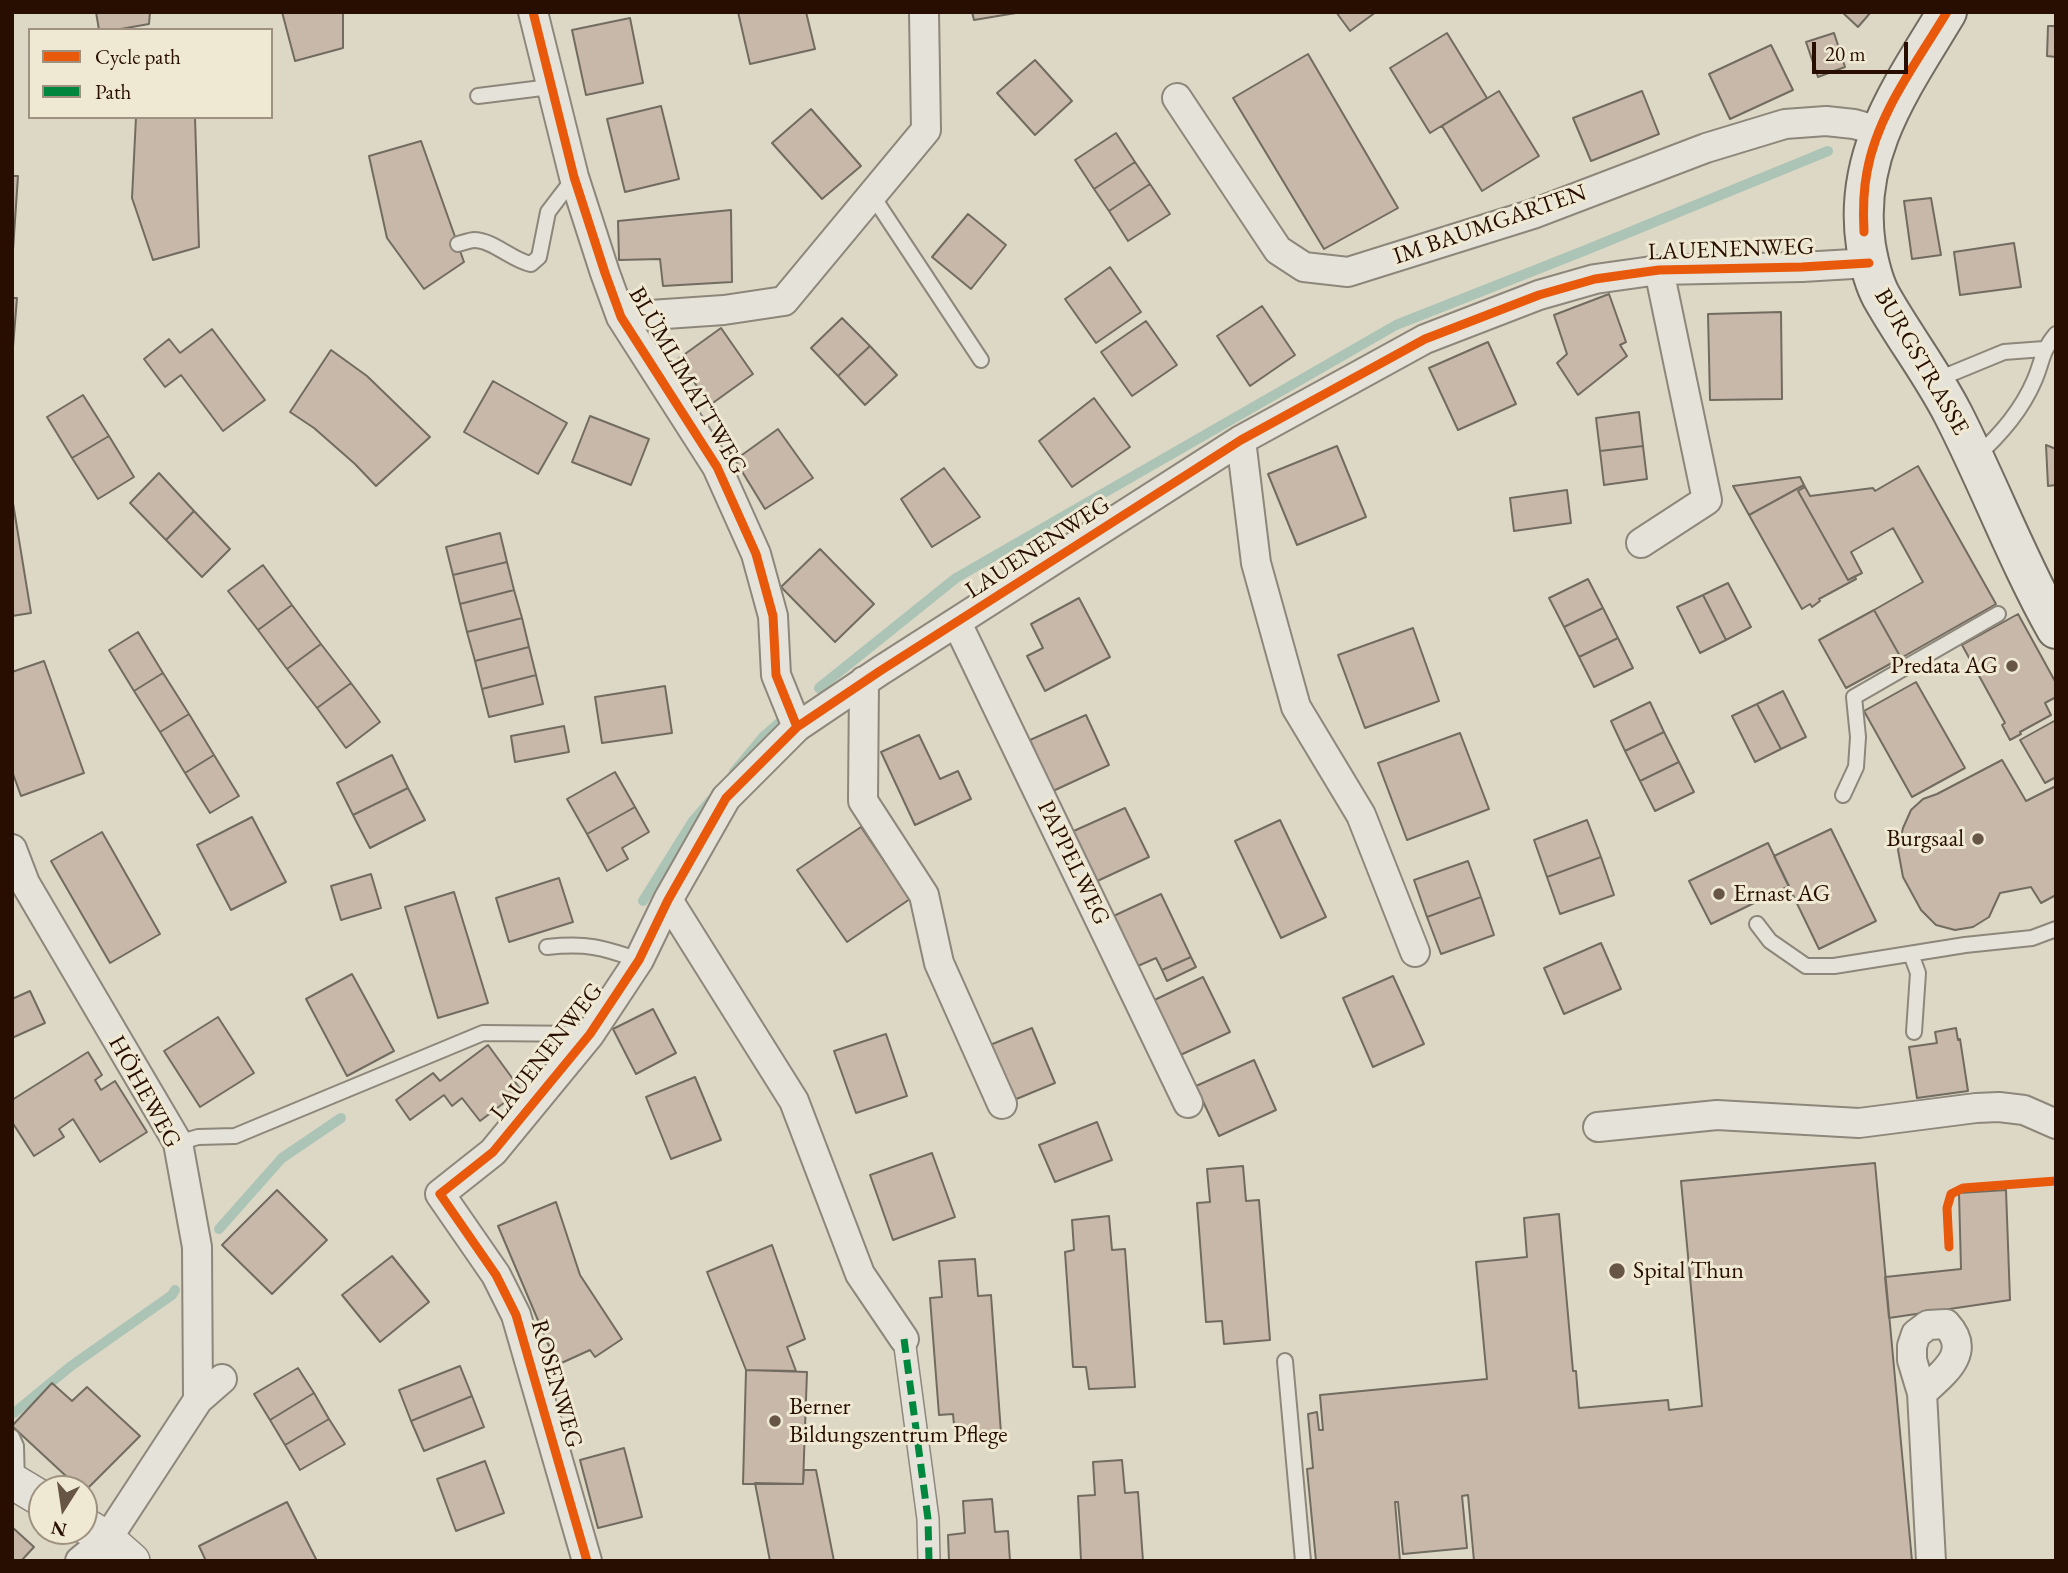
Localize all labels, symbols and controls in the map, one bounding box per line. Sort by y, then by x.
legend [28,28,273,119]
scale bar [1816,28,1912,72]
text: 20 m [1825,40,1866,67]
text: Cycle path [95,43,181,70]
text: Path [95,78,131,105]
street label: IM BAUMGARTEN [1390,178,1590,272]
street label: LAUENENWEG [1647,233,1815,267]
street label: BLÜMLIMATTWEG [622,282,752,480]
street label: BURGSTRASSE [1867,284,1975,440]
street label: LAUENENWEG [960,491,1116,605]
place label: Predata AG [1891,652,1998,680]
marker: Predata AG [2004,658,2020,674]
street label: PAPPELWEG [1031,796,1115,930]
place label: Burgsaal [1886,825,1964,853]
marker: Burgsaal [1970,831,1986,847]
place label: Ernast AG [1733,880,1830,908]
marker: Ernast AG [1711,886,1727,902]
street label: LAUENENWEG [484,978,610,1126]
street label: HÖHEWEG [101,1031,187,1153]
place label: Spital Thun [1633,1257,1744,1285]
marker: Spital Thun [1607,1261,1627,1281]
street label: ROSENWEG [524,1317,588,1451]
place label: Berner Bildungszentrum Pflege [789,1393,1008,1449]
marker: Berner Bildungszentrum Pflege [767,1413,783,1429]
north arrow [28,1475,98,1545]
text: N [49,1515,69,1543]

